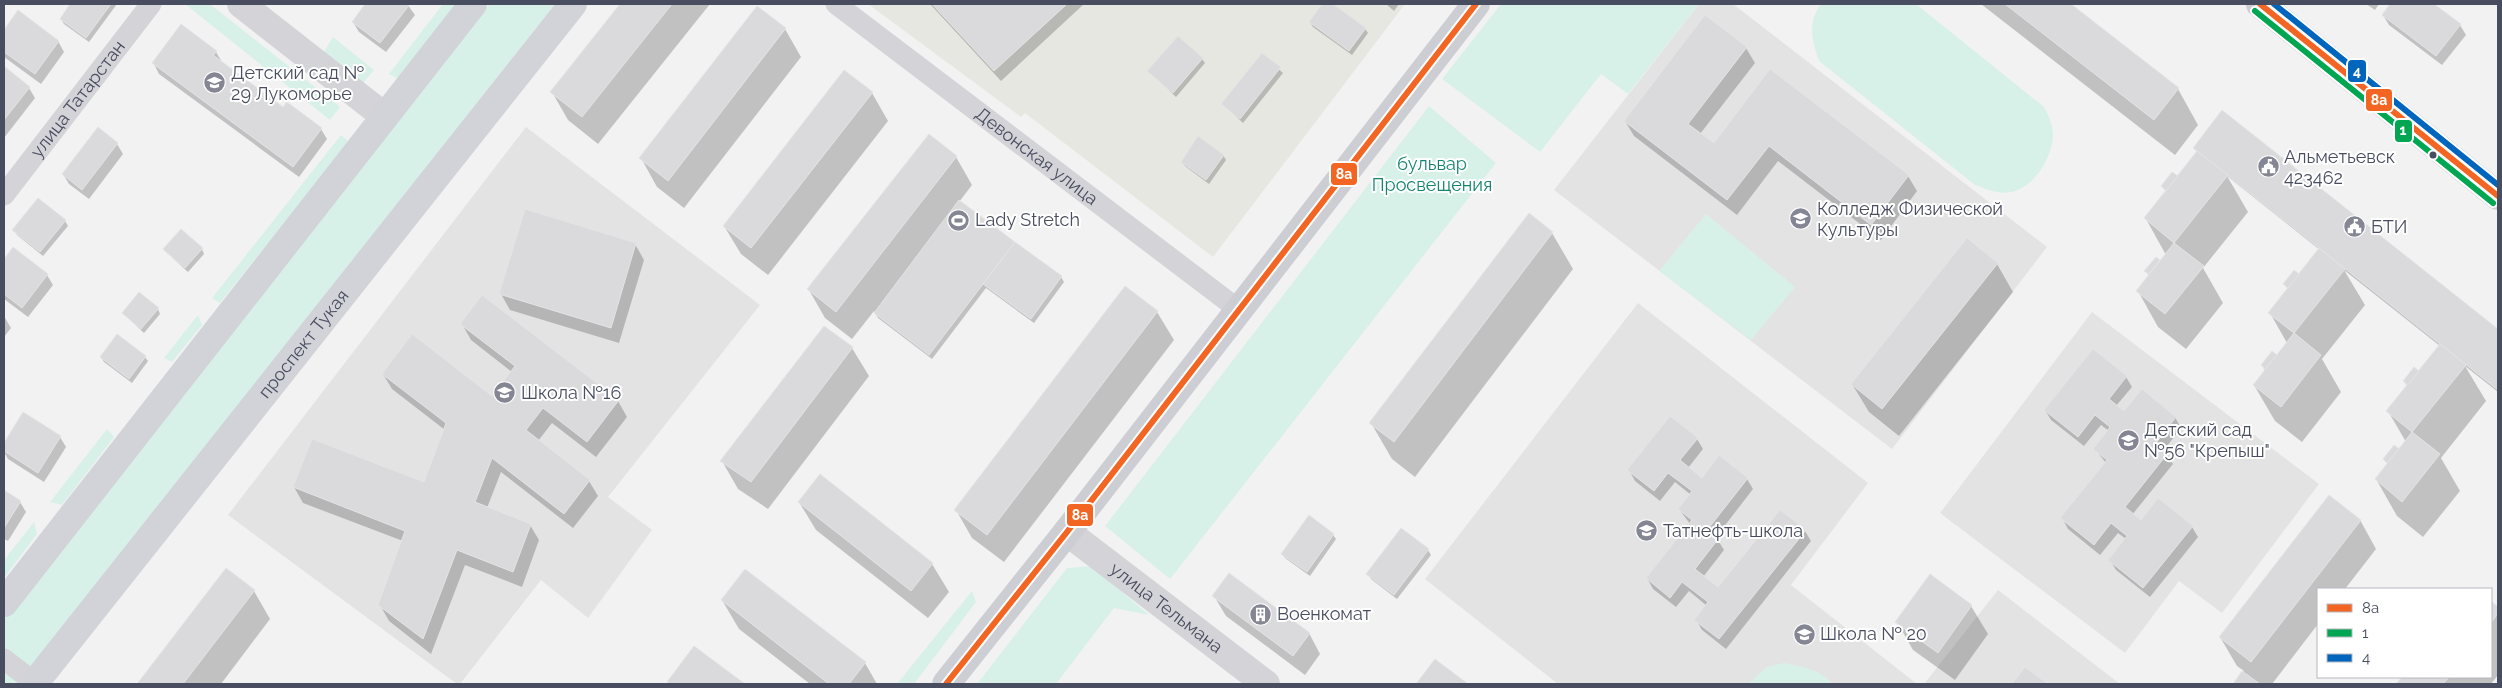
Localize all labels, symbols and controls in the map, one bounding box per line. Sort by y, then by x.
street label: улица Татарстан [26,36,129,161]
line badge: 4 [2347,59,2367,83]
place label: Детский сад № 29 Лукоморье [231,62,365,104]
text: 4 [2353,63,2361,79]
school or university icon: Детский сад № 29 Лукоморье [203,71,227,95]
line badge: 8а [2365,88,2393,112]
text: 8а [2371,92,2387,108]
street label: Девонская улица [972,103,1102,209]
line badge: 1 [2394,119,2413,143]
text: 1 [2400,122,2407,138]
place label: Альметьевск 423462 [2284,146,2395,188]
unlabelled marker [2428,150,2438,160]
park label: бульвар Просвещения [1372,153,1492,195]
public building icon: Альметьевск 423462 [2256,155,2280,179]
line badge: 8а [1330,162,1358,186]
text: 8а [1336,166,1352,182]
place label: Колледж Физической Культуры [1817,198,2003,240]
school or university icon: Колледж Физической Культуры [1789,207,1813,231]
sports icon: Lady Stretch [947,208,971,232]
place label: Lady Stretch [975,209,1080,230]
public building icon: БТИ [2343,215,2367,239]
place label: БТИ [2371,216,2407,237]
street label: проспект Тукая [254,285,353,402]
school or university icon: Школа №16 [493,381,517,405]
place label: Школа №16 [521,382,622,403]
place label: Детский сад №56 "Крепыш" [2144,419,2270,461]
school or university icon: Детский сад №56 "Крепыш" [2116,428,2140,452]
line badge: 8а [1066,503,1094,527]
text: 8а [1072,507,1088,523]
school or university icon: Татнефть-школа [1635,519,1659,543]
place label: Татнефть-школа [1663,520,1803,541]
street label: улица Тельмана [1106,558,1227,657]
legend [2317,588,2492,678]
text: 8а [2362,599,2379,617]
building icon: Военкомат [1249,602,1273,626]
place label: Военкомат [1277,603,1372,624]
school or university icon: Школа № 20 [1792,622,1816,646]
place label: Школа № 20 [1820,623,1927,644]
text: 1 [2362,624,2369,642]
text: 4 [2362,649,2370,667]

